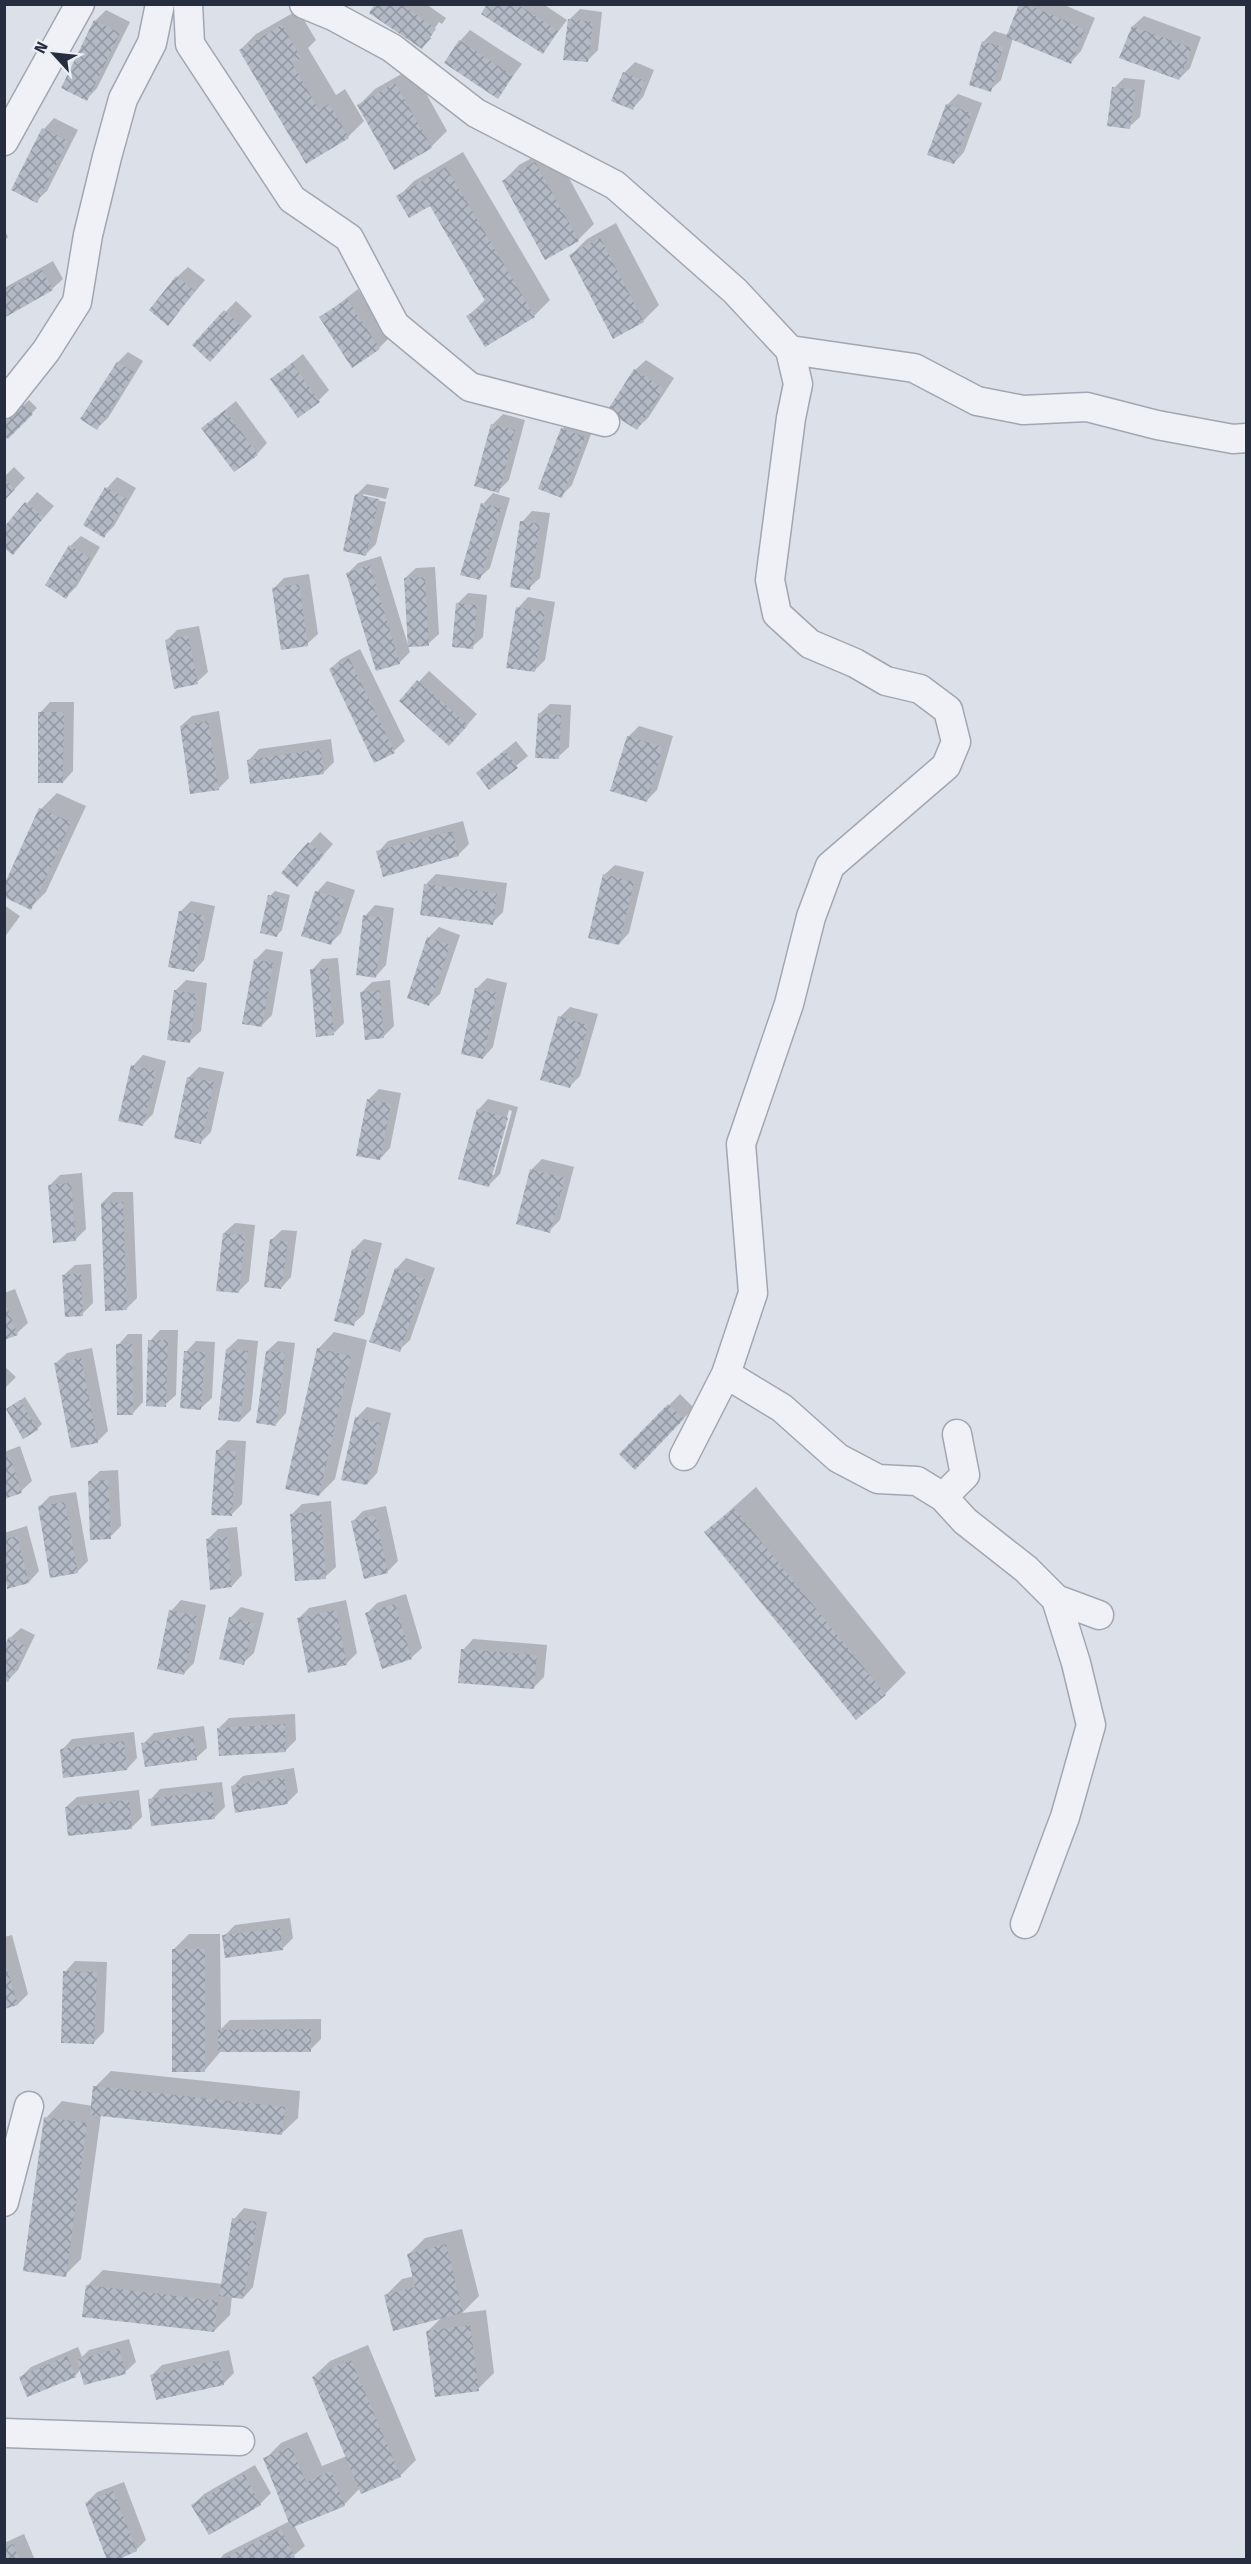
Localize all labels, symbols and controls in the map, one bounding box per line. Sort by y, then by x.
north arrow [24,24,84,84]
text: N [30,38,52,56]

